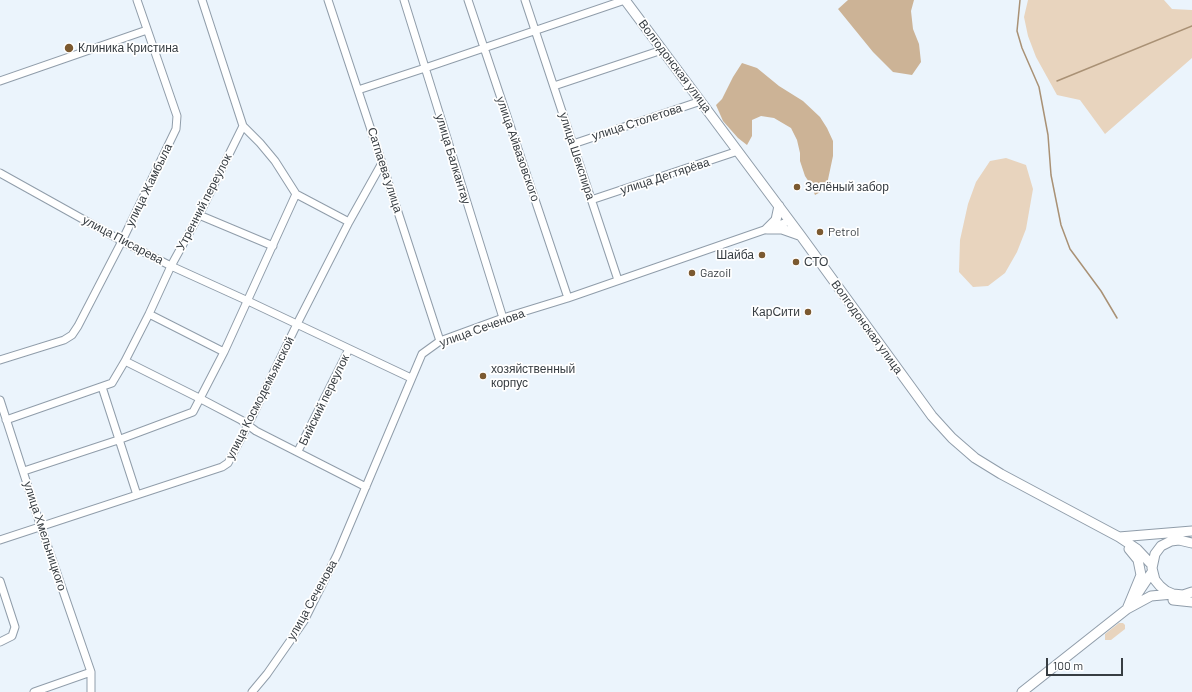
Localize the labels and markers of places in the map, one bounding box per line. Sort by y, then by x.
place label: Клиника Кристина [78,41,178,55]
marker: Клиника Кристина [63,42,75,54]
place label: Зелёный забор [805,180,889,194]
marker: Зелёный забор [792,182,802,192]
place label: Petrol [828,225,859,239]
marker: Petrol [815,227,825,237]
place label: Шайба [716,248,754,262]
marker: Шайба [757,250,767,260]
place label: СТО [804,255,828,269]
marker: СТО [791,257,801,267]
place label: Gazoil [700,266,731,280]
marker: Gazoil [687,268,697,278]
place label: КарСити [752,305,800,319]
marker: КарСити [803,307,813,317]
place label: хозяйственный корпус [491,362,575,390]
marker: хозяйственный корпус [478,371,488,381]

